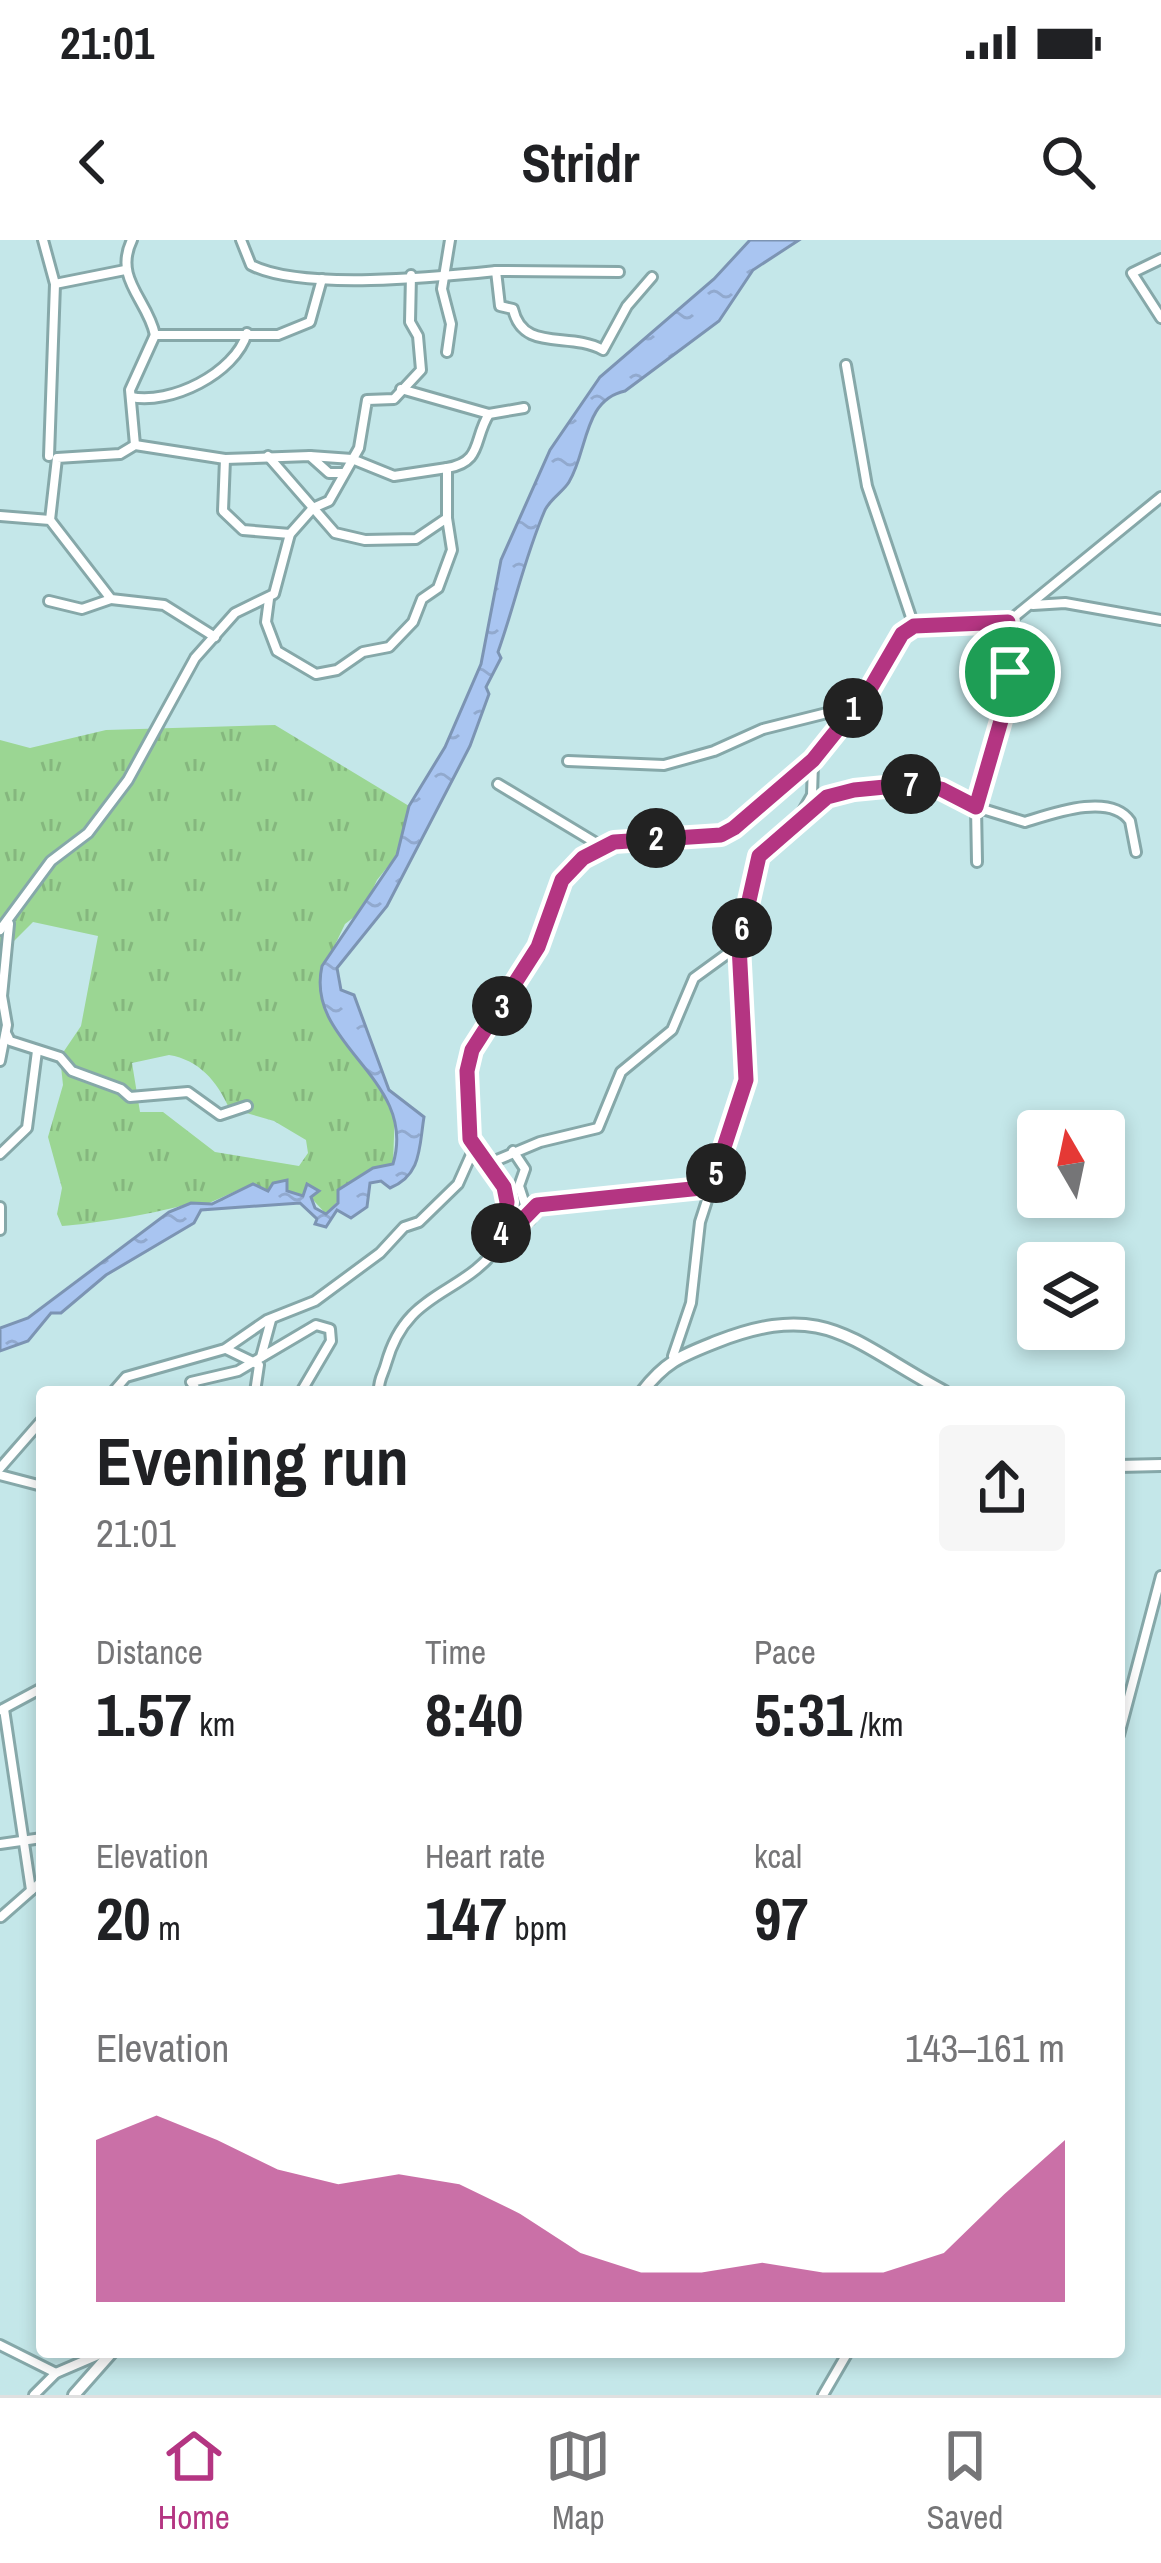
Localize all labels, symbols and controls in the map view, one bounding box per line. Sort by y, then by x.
text: 21:01 [60,12,154,73]
text: Stridr [521,126,640,199]
icon: back [60,129,126,195]
icon: search [1035,129,1101,195]
pin [959,621,1061,723]
icon: arrive [977,639,1043,705]
pin: 1 [823,678,883,738]
text: 1 [845,686,861,730]
pin: 7 [881,754,941,814]
text: 7 [903,762,919,806]
pin: 2 [626,808,686,868]
text: 2 [648,816,664,860]
pin: 6 [712,898,772,958]
text: 6 [734,906,750,950]
pin: 3 [472,976,532,1036]
text: 3 [494,984,510,1028]
north arrow [1017,1110,1125,1218]
map controls [1017,1110,1125,1350]
pin: 5 [686,1143,746,1203]
text: 5 [708,1151,724,1195]
pin: 4 [471,1203,531,1263]
text: 4 [493,1211,509,1255]
button: layers [1017,1242,1125,1350]
text: Evening run [96,1417,409,1506]
button: share [939,1425,1065,1551]
text: 21:01 [96,1507,176,1559]
text: Distance [96,1630,203,1674]
text: Time [425,1630,486,1674]
text: Pace [754,1630,816,1674]
text: 1.57 [96,1674,192,1755]
text: 8:40 [425,1674,523,1755]
text: 5:31 [754,1674,852,1755]
text: km [192,1702,235,1746]
text: /km [852,1702,904,1746]
text: Elevation [96,1834,209,1878]
text: Heart rate [425,1834,545,1878]
text: kcal [754,1834,802,1878]
text: 20 [96,1878,151,1959]
text: 147 [425,1878,507,1959]
text: 97 [754,1878,809,1959]
text: m [151,1906,181,1950]
text: bpm [507,1906,567,1950]
text: Elevation [96,2022,229,2074]
text: 143–161 m [905,2022,1065,2074]
tab: Home [158,2423,230,2539]
tab: Map [545,2423,611,2539]
tab: Saved [927,2423,1003,2539]

